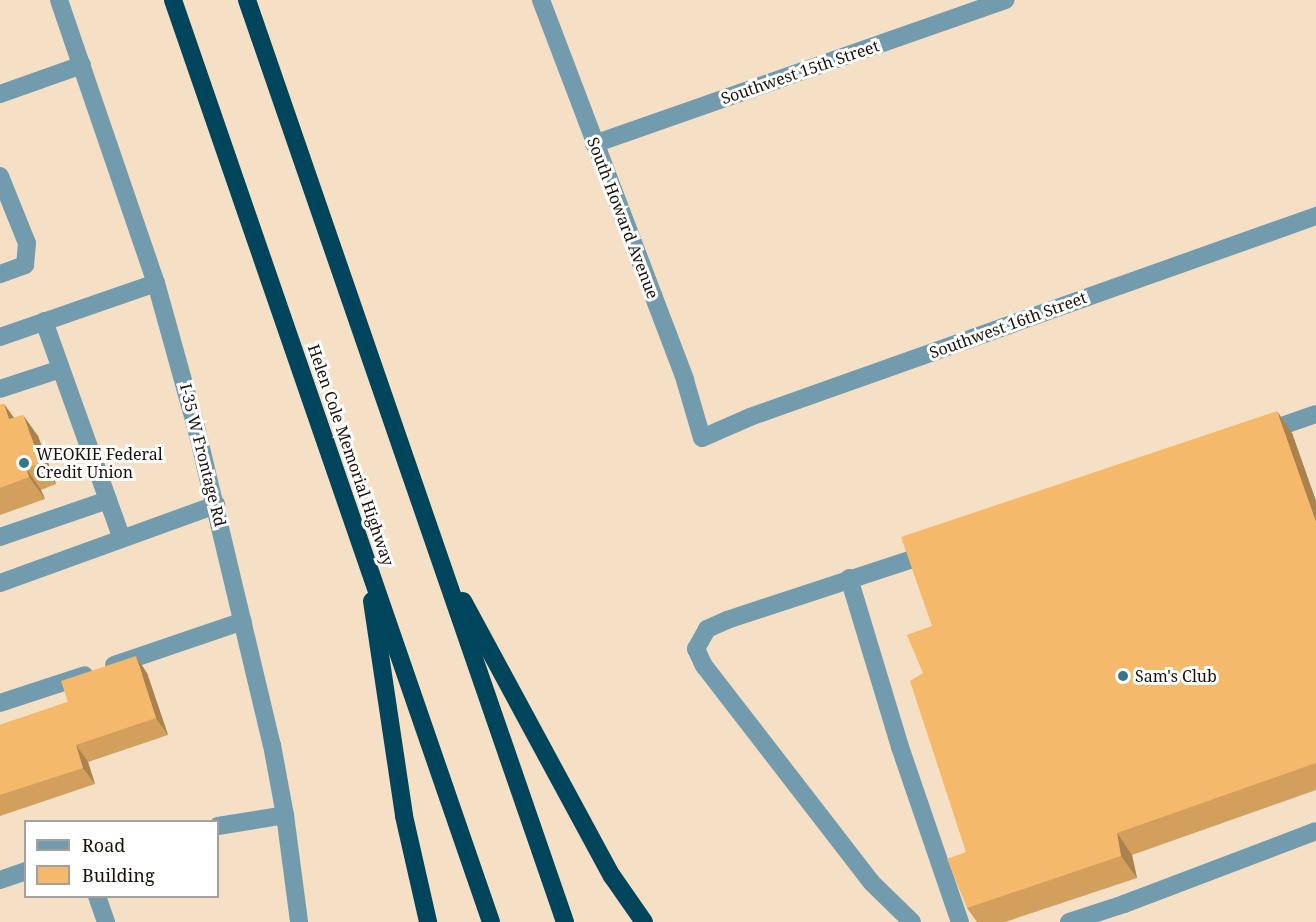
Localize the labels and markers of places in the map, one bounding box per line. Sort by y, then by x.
place label: WEOKIE Federal Credit Union [36,444,163,482]
marker: WEOKIE Federal Credit Union [17,456,31,470]
place label: Sam's Club [1135,666,1217,686]
marker: Sam's Club [1116,669,1130,683]

